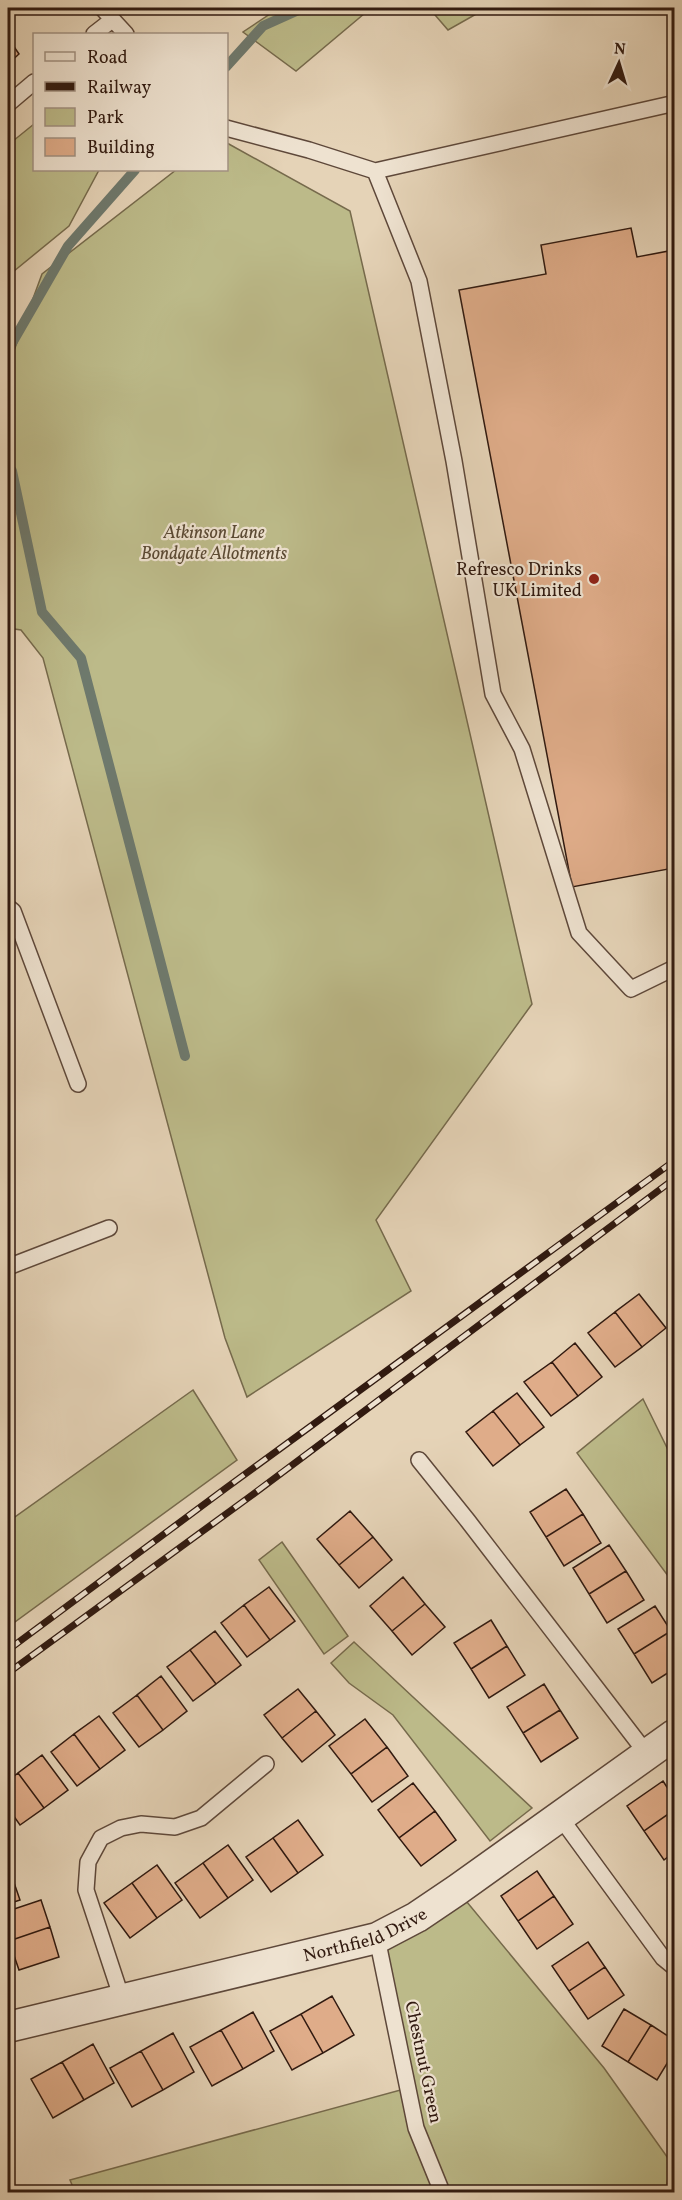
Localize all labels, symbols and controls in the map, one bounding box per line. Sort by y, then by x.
legend [33,33,228,171]
north arrow [589,33,649,93]
text: N [613,39,627,61]
text: Road [87,46,128,71]
text: Railway [87,76,151,101]
text: Park [87,106,124,131]
text: Building [87,136,155,161]
park label: Atkinson Lane Bondgate Allotments [141,521,288,567]
place label: Refresco Drinks UK Limited [456,558,582,604]
marker: Refresco Drinks UK Limited [587,572,601,586]
street label: Northfield Drive [301,1903,433,1969]
street label: Chestnut Green [397,1999,448,2126]

